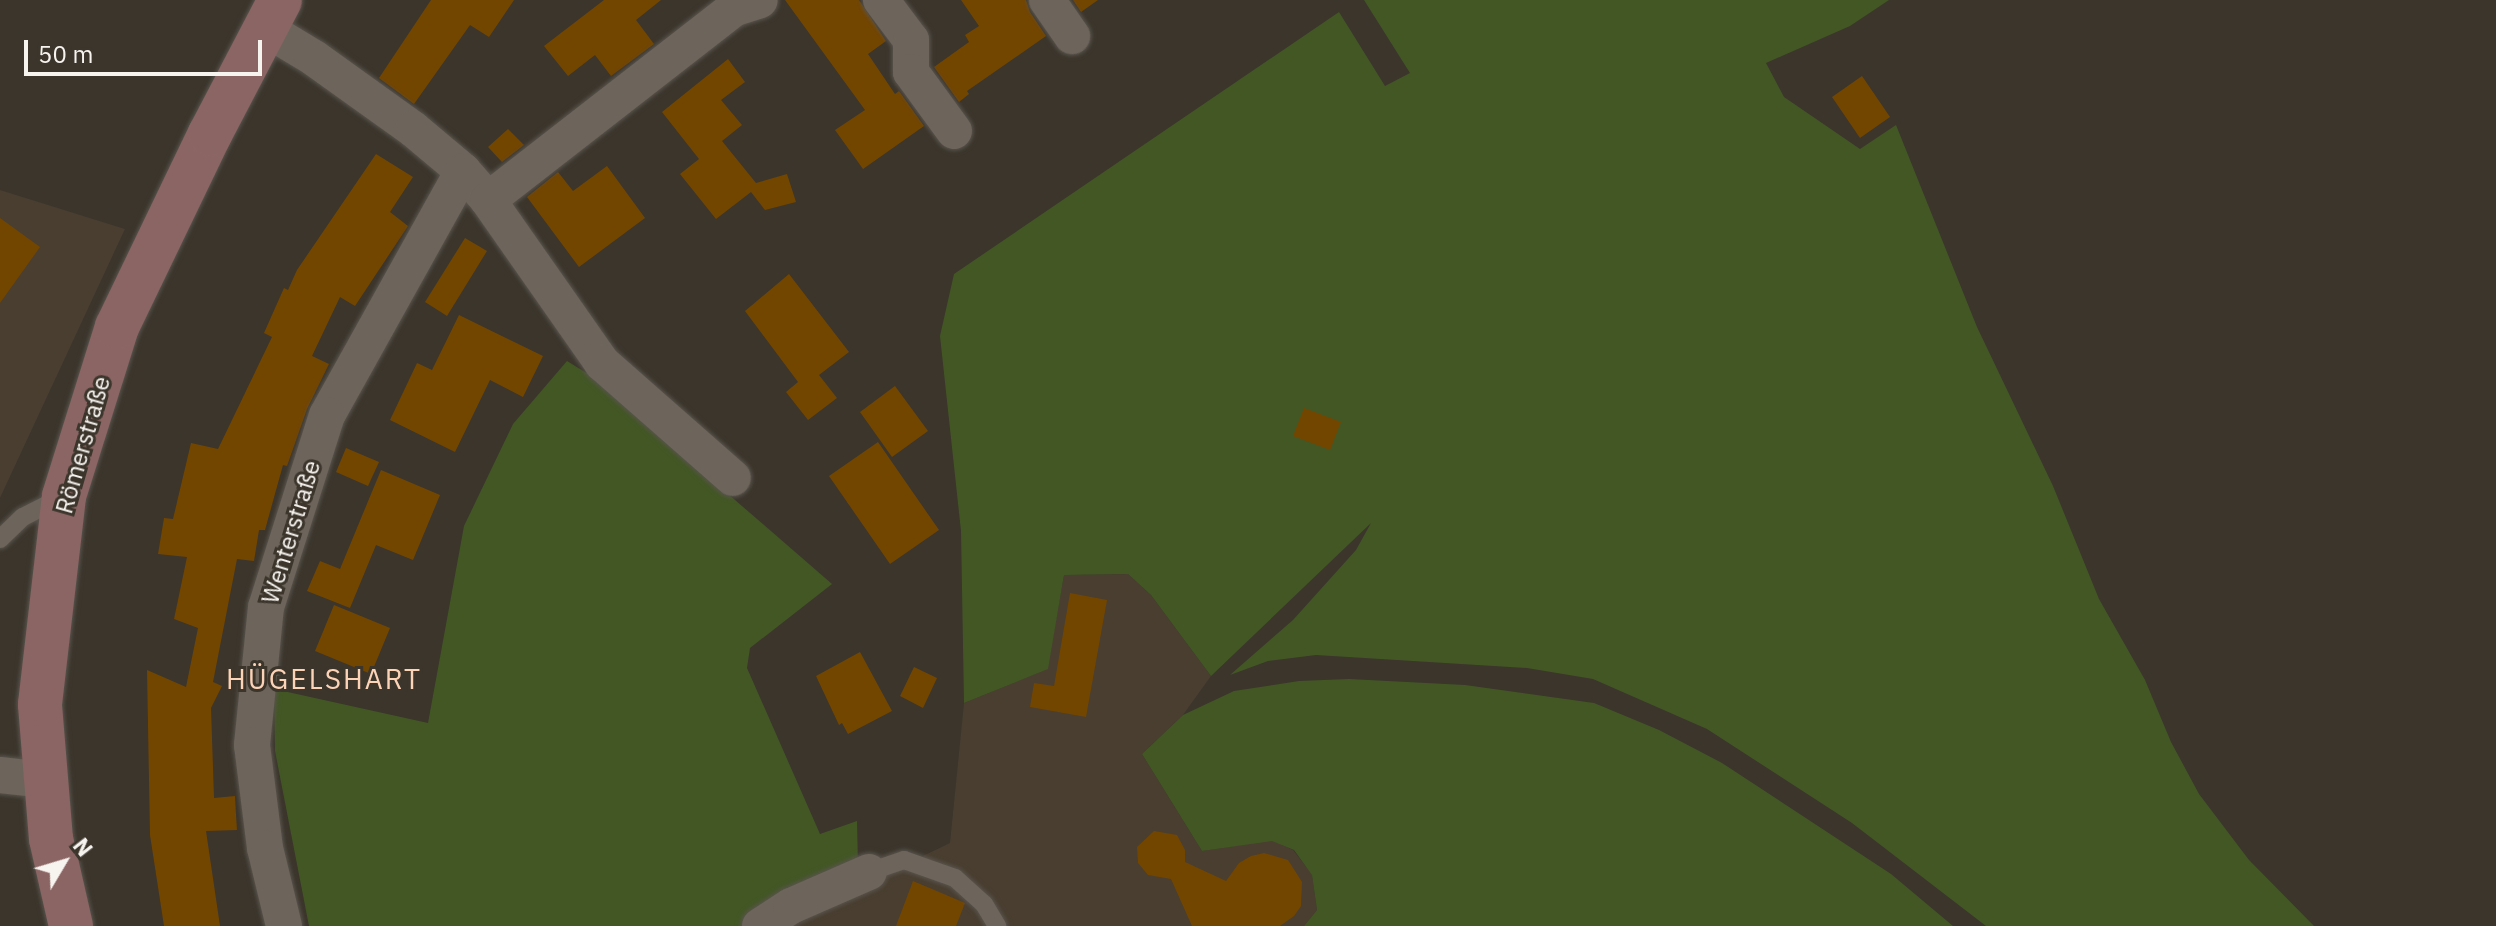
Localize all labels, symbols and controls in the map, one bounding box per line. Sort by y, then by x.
scale bar [28,24,266,74]
text: 50 m [38,38,93,70]
street label: Römerstraße [50,373,116,517]
street label: Wenterstraße [256,457,326,607]
district label: HÜGELSHART [226,662,422,696]
north arrow [24,822,104,902]
text: N [67,832,100,862]

